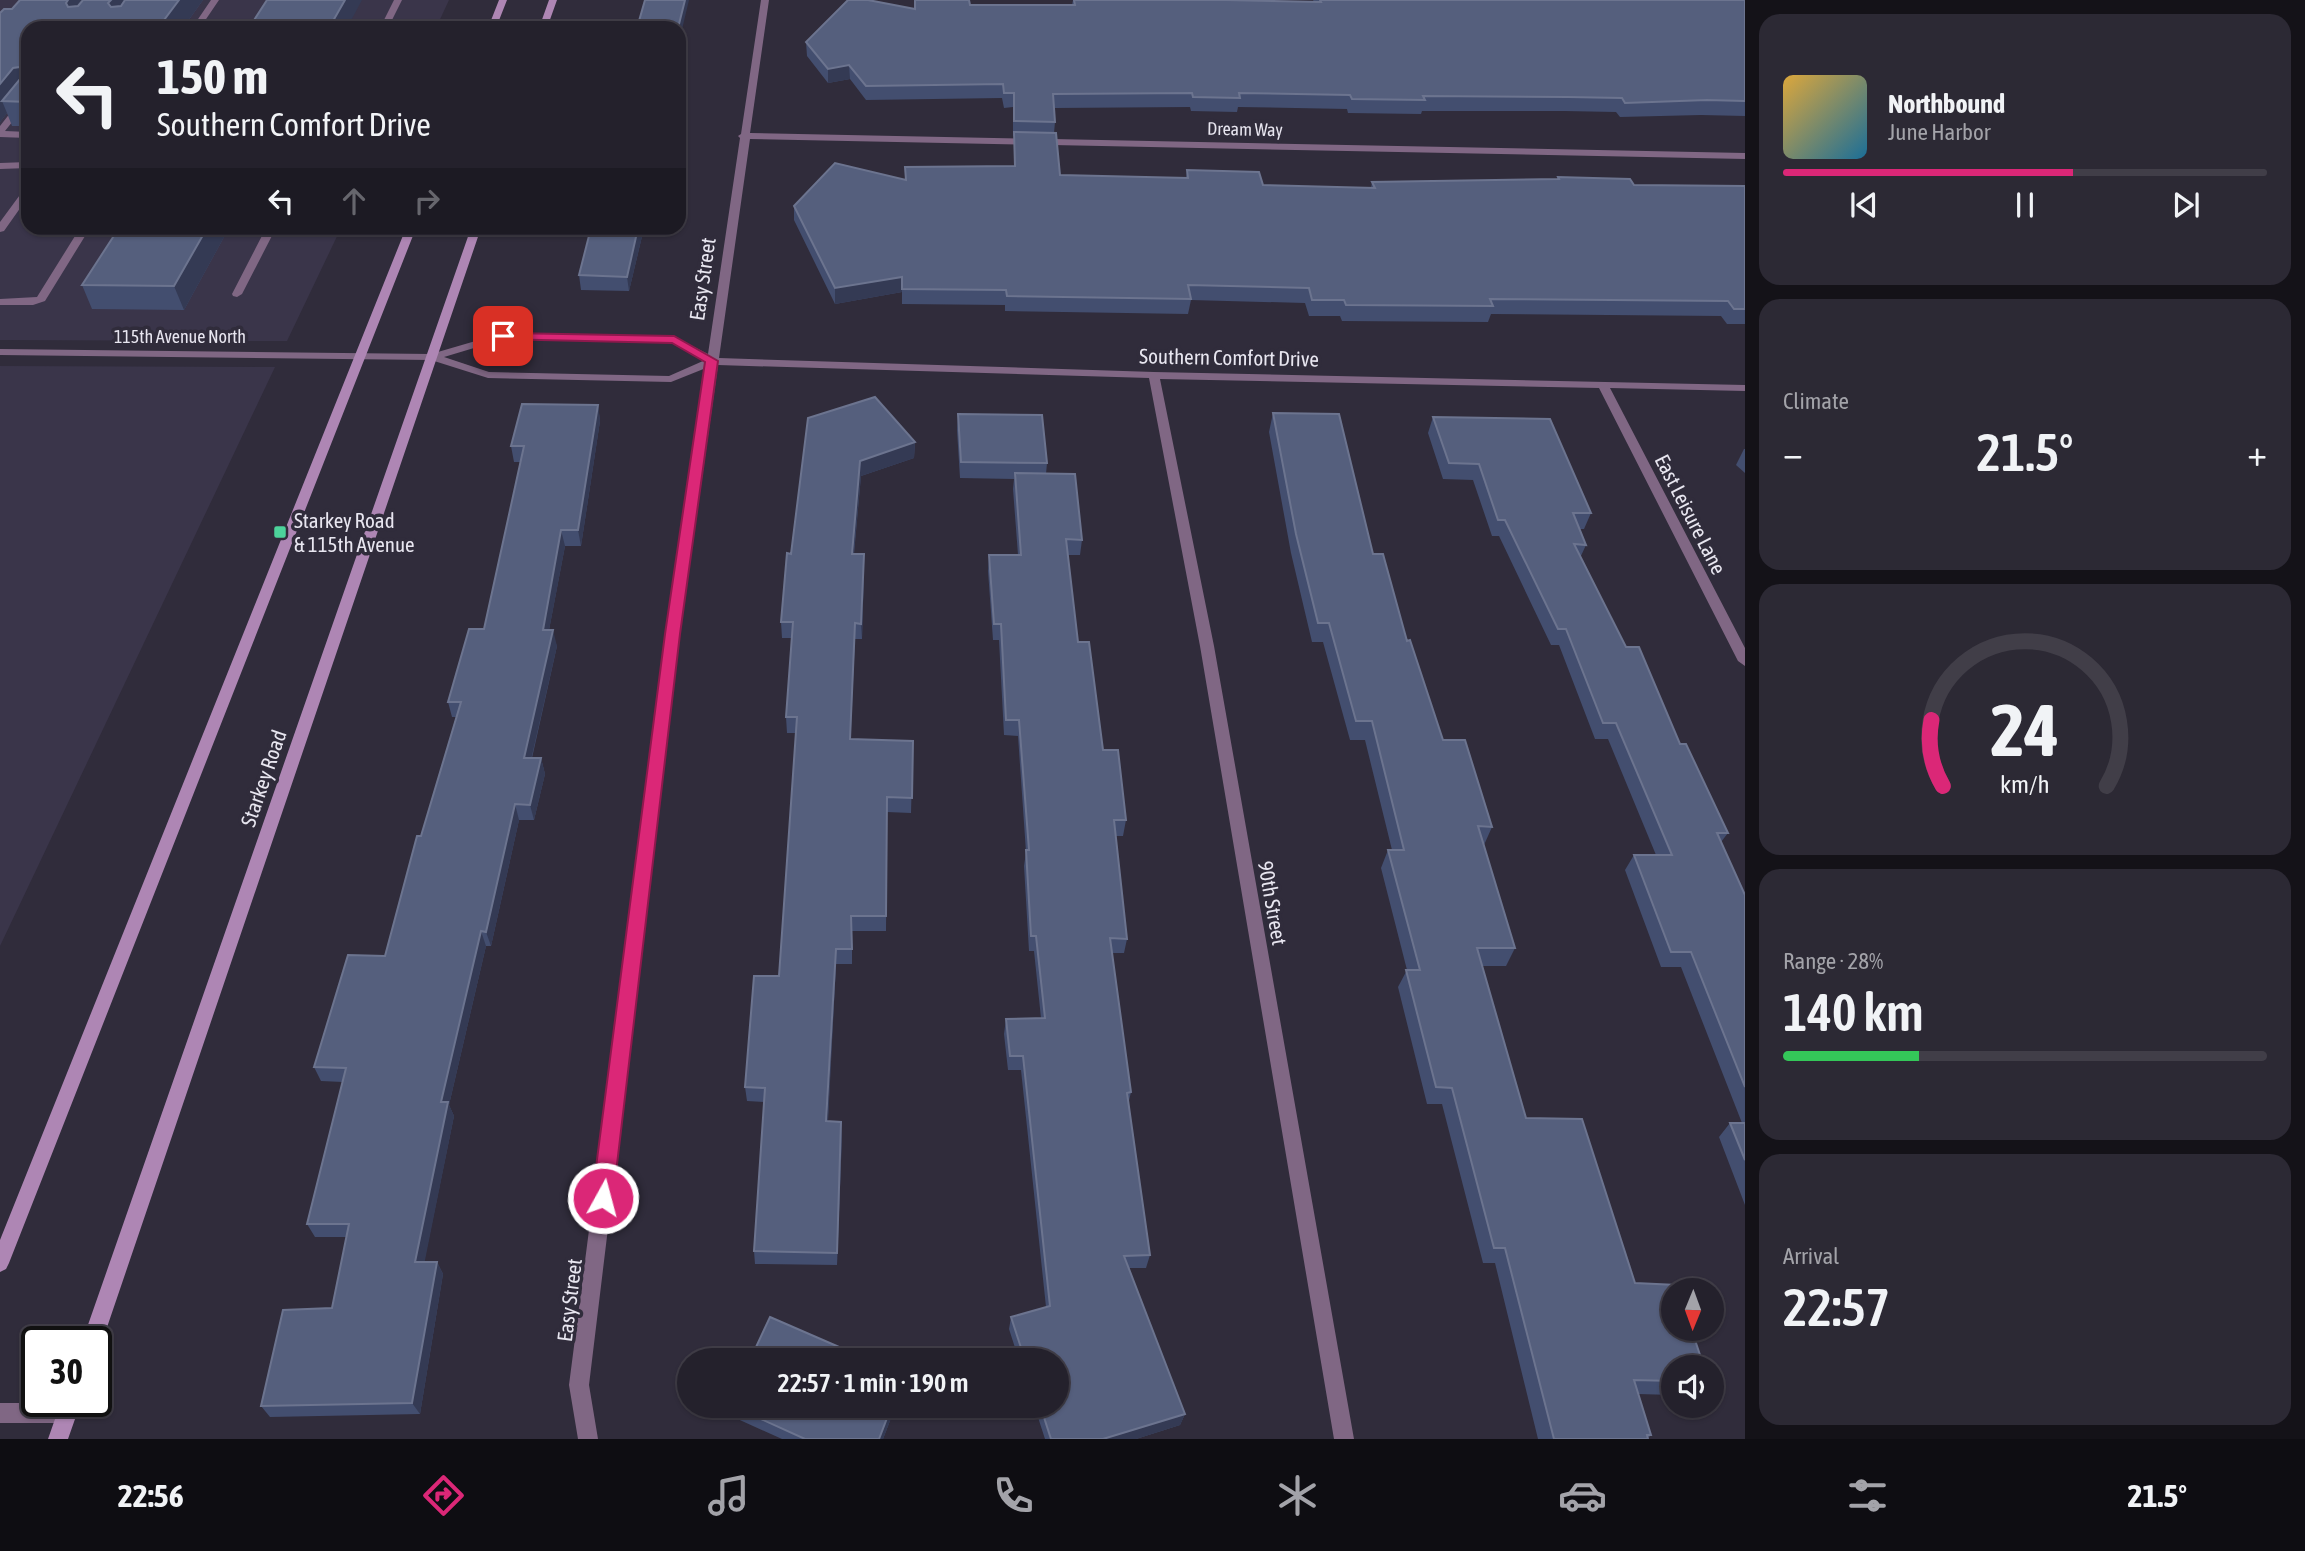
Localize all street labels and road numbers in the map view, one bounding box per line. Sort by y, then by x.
street label: Dream Way [1207,118,1283,140]
street label: Easy Street [684,236,720,322]
street label: 115th Avenue North [114,326,246,347]
street label: Southern Comfort Drive [1139,343,1319,371]
street label: East Leisure Lane [1651,450,1731,578]
street label: Starkey Road [235,727,291,829]
street label: 90th Street [1254,859,1292,947]
street label: Easy Street [552,1257,586,1343]

